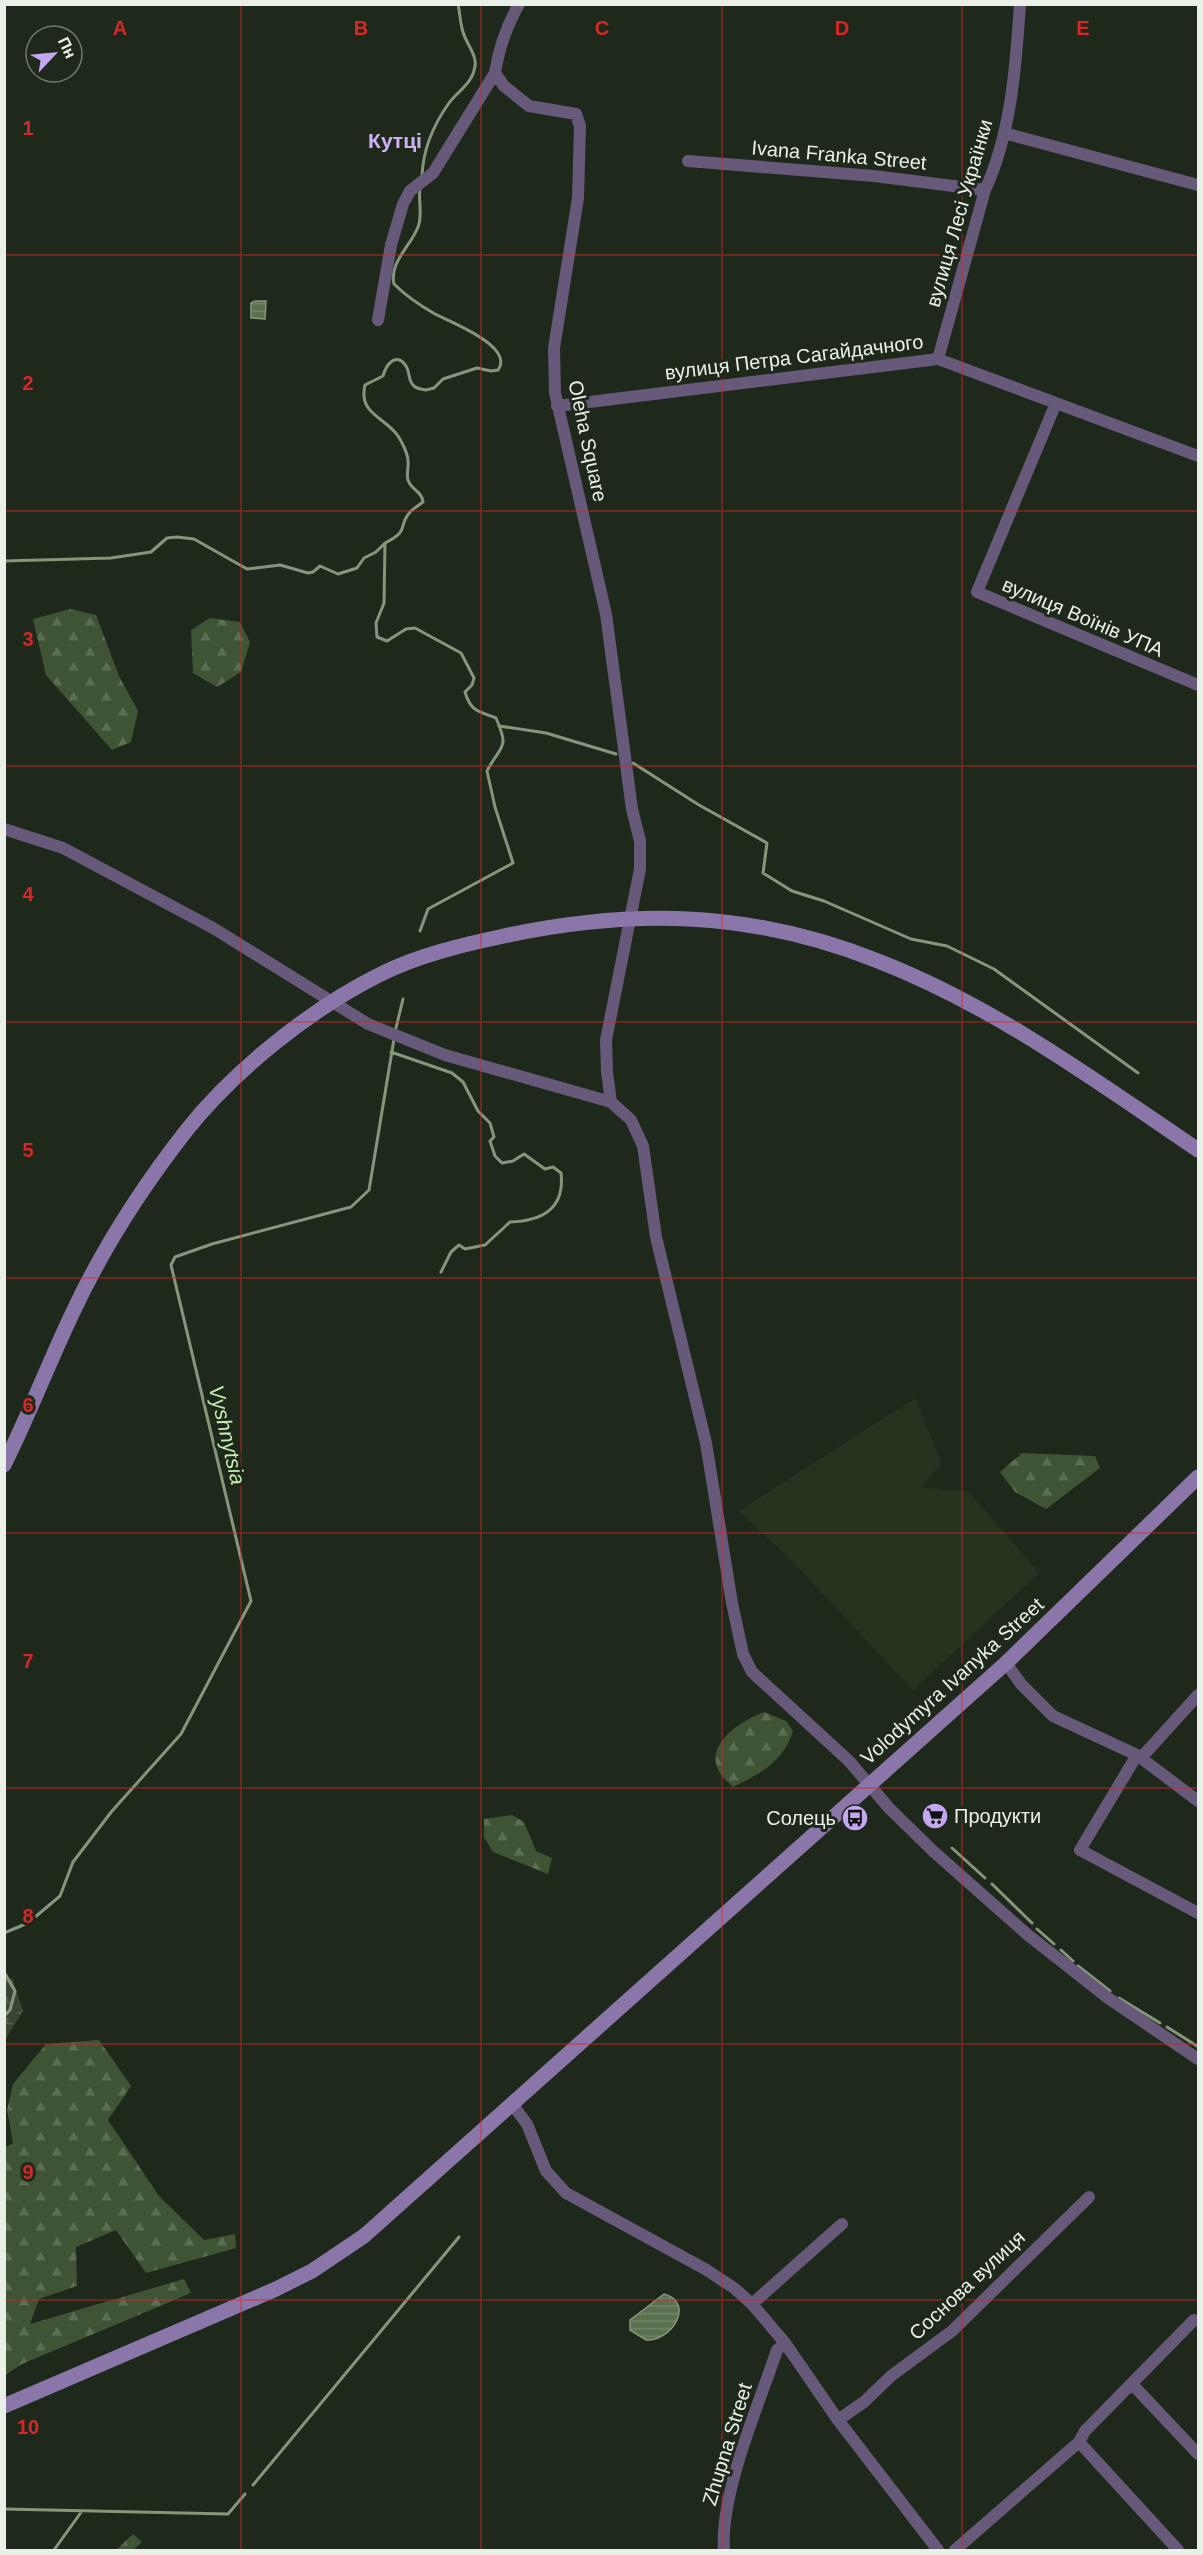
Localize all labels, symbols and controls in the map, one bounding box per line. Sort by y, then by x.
text: A [113,17,127,39]
text: B [354,17,368,39]
text: C [595,17,609,39]
text: D [835,17,849,39]
text: E [1076,17,1090,39]
north arrow [24,24,84,84]
text: Пн [55,34,79,61]
text: 1 [22,117,34,139]
street label: вулиця Лесі Українки [922,117,996,309]
district label: Кутці [368,129,422,152]
street label: Ivana Franka Street [751,136,928,174]
street label: вулиця Петра Сагайдачного [664,330,924,384]
text: 2 [22,372,34,394]
street label: Oleha Square [564,378,612,504]
street label: вулиця Воїнів УПА [999,573,1167,661]
text: 3 [22,628,34,650]
text: 4 [22,883,34,905]
text: 5 [22,1139,34,1161]
water label: Vyshnytsia [205,1383,250,1487]
text: 6 [22,1394,34,1416]
street label: Volodymyra Ivanyka Street [856,1593,1048,1769]
text: 7 [22,1650,34,1672]
supermarket icon: Продукти [920,1801,950,1831]
bus stop icon: Солець [840,1803,870,1833]
place label: Продукти [954,1805,1041,1827]
place label: Солець [766,1807,836,1829]
text: 8 [22,1905,34,1927]
text: 9 [22,2161,34,2183]
street label: Соснова вулиця [905,2226,1029,2344]
street label: Zhupna Street [698,2380,756,2508]
text: 10 [17,2416,39,2438]

